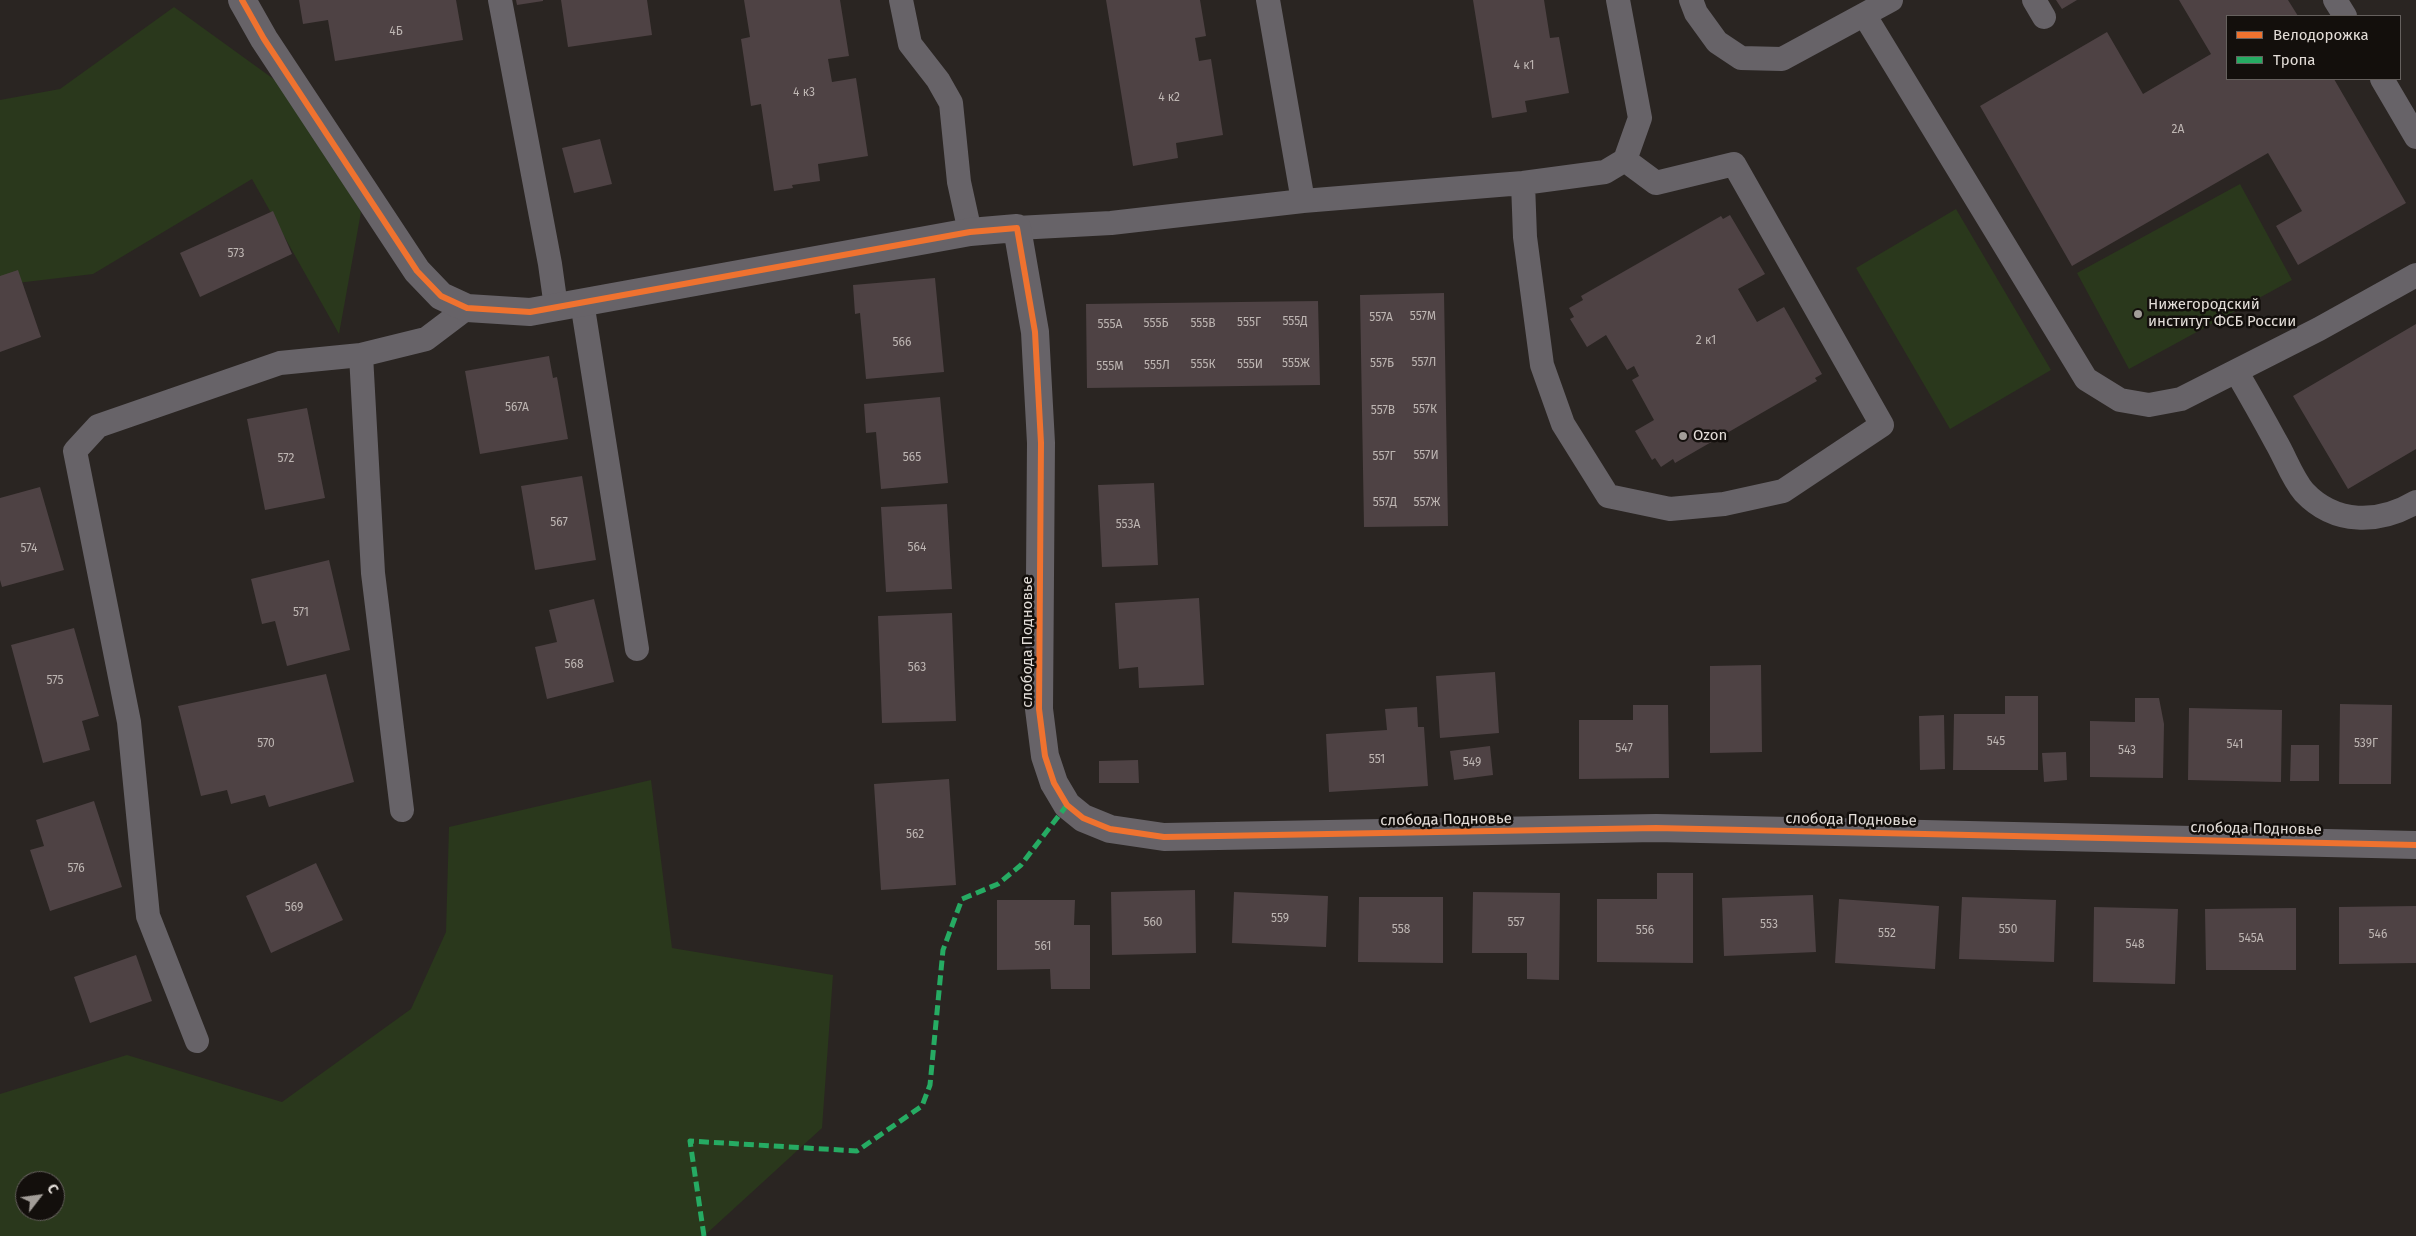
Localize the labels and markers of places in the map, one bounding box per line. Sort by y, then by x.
place label: Нижегородский институт ФСБ России [2148,296,2296,331]
marker: Нижегородский институт ФСБ России [2132,308,2144,320]
place label: Ozon [1693,427,1727,445]
marker: Ozon [1677,430,1689,442]

